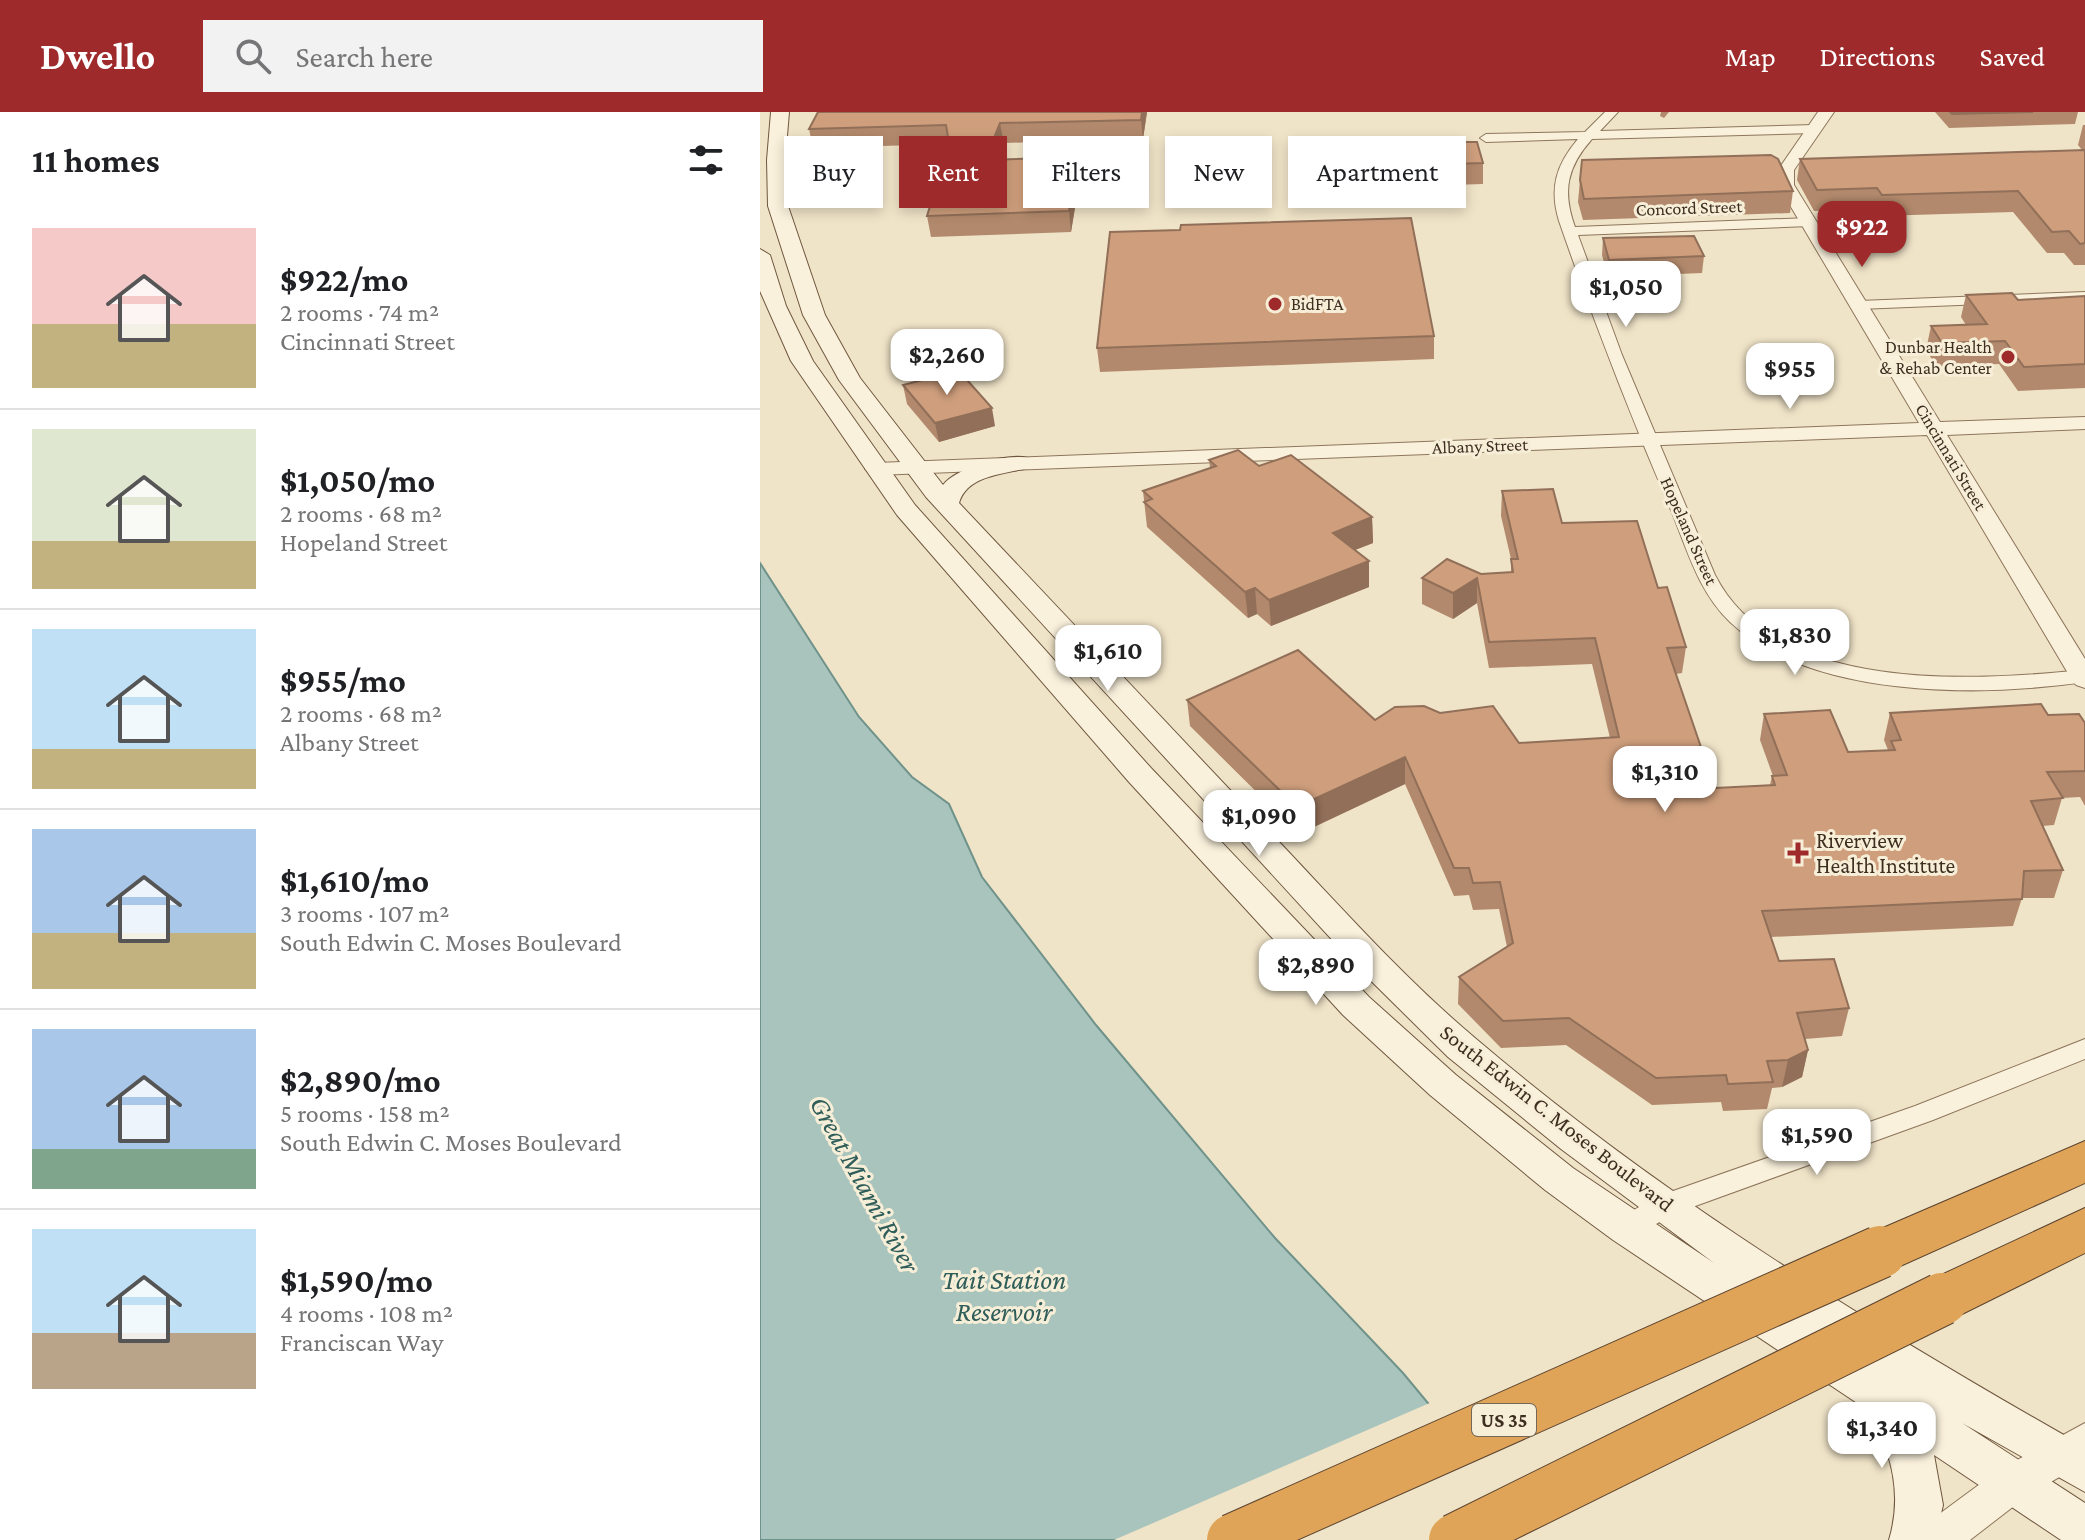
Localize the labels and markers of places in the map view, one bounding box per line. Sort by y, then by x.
pin: $922 [1815,201,1909,269]
pin: $1,050 [1561,261,1691,329]
place label: BidFTA [1291,294,1344,314]
marker: BidFTA [1266,295,1284,313]
pin: $2,260 [882,329,1012,397]
place label: Dunbar Health & Rehab Center [1880,337,1993,378]
pin: $955 [1743,343,1837,411]
marker: Dunbar Health & Rehab Center [1999,348,2017,366]
pin: $1,830 [1730,609,1860,677]
pin: $1,610 [1043,625,1173,693]
pin: $1,310 [1600,746,1730,814]
pin: $1,090 [1194,790,1324,858]
place label: Riverview Health Institute [1816,828,1955,878]
marker: Riverview Health Institute [1787,842,1809,864]
pin: $2,890 [1251,939,1381,1007]
pin: $1,590 [1752,1109,1882,1177]
pin: $1,340 [1817,1402,1947,1470]

